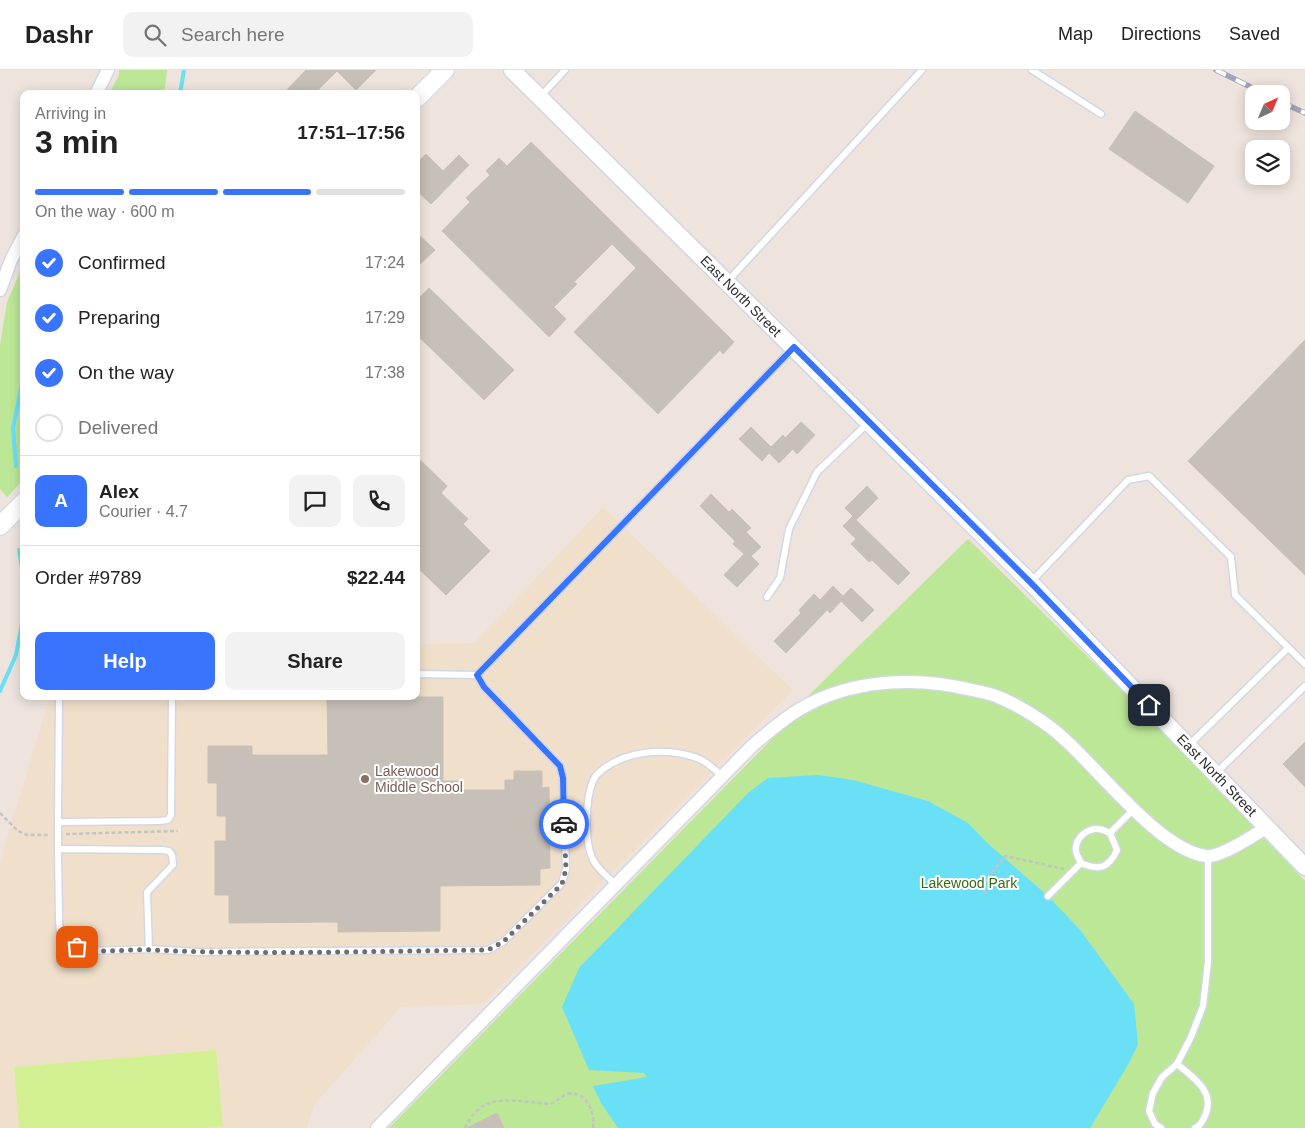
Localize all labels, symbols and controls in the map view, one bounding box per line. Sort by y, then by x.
search box [123,12,473,57]
text: Dashr [25,21,93,48]
icon: search [141,21,169,49]
text: Search here [181,24,285,45]
text: Map [1058,24,1093,44]
text: Directions [1121,24,1201,44]
text: Saved [1229,24,1280,44]
north arrow [1245,85,1290,130]
map controls [1245,85,1290,185]
text: Arriving in [35,105,106,122]
text: 17:51–17:56 [297,122,405,143]
text: 3 min [35,124,119,160]
button: layers [1245,140,1290,185]
text: On the way · 600 m [35,203,175,220]
icon: check [35,249,63,277]
text: Confirmed [78,252,166,273]
street label: East North Street [697,252,785,340]
text: 17:24 [365,254,405,271]
icon: check [35,304,63,332]
text: Preparing [78,307,160,328]
text: 17:29 [365,309,405,326]
icon: check [35,359,63,387]
text: On the way [78,362,174,383]
text: 17:38 [365,364,405,381]
text: Delivered [78,417,158,438]
button: chat [289,475,341,527]
button: phone [353,475,405,527]
text: Alex [99,481,139,502]
text: A [54,490,68,511]
text: Courier · 4.7 [99,503,188,520]
text: Order #9789 [35,567,142,588]
text: $22.44 [347,567,405,588]
button: Help [35,632,215,690]
button: Share [225,632,405,690]
pin [1128,684,1170,726]
icon: home [1135,691,1163,719]
street label: East North Street [1174,731,1260,819]
place label: Lakewood Middle School [375,763,463,795]
marker: Lakewood Middle School [359,773,371,785]
courier [539,799,589,849]
icon: car [550,810,578,838]
park label: Lakewood Park [921,875,1018,891]
pin [56,926,98,968]
icon: bag [63,933,91,961]

